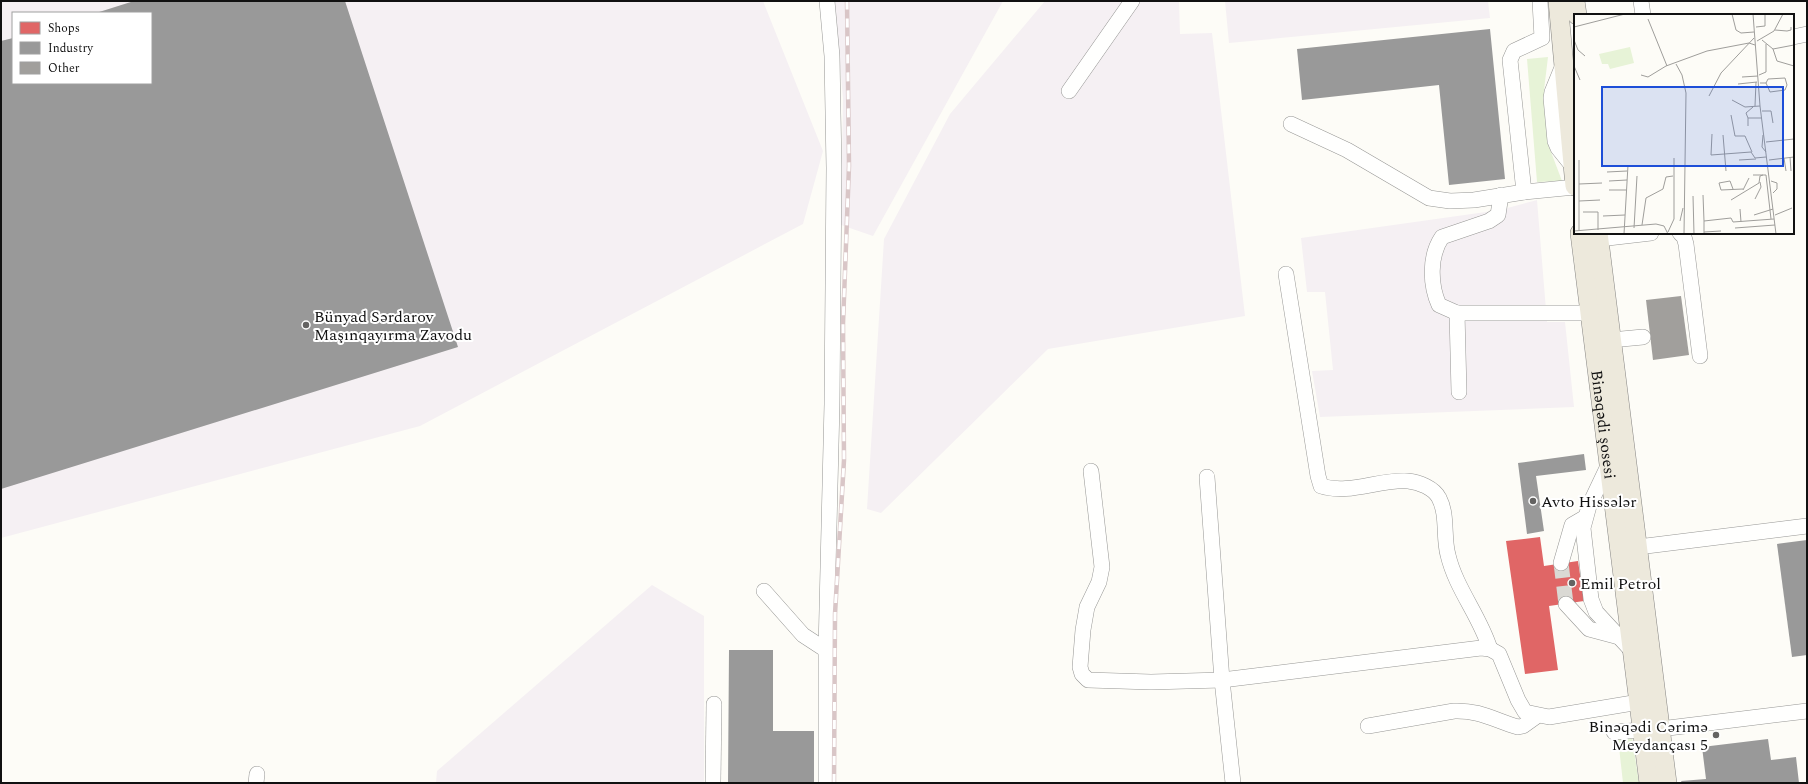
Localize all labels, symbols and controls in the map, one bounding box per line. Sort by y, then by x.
legend [12,12,152,84]
inset map [1574,14,1794,234]
text: Shops [48,19,80,38]
text: Industry [48,39,94,58]
text: Other [48,59,80,78]
place label: Bünyad Sərdarov Maşınqayırma Zavodu [314,305,472,347]
marker: Bünyad Sərdarov Maşınqayırma Zavodu [301,320,311,330]
street label: Binəqədi şosesi [1584,369,1622,480]
place label: Avto Hissələr [1541,490,1637,514]
marker: Avto Hissələr [1528,496,1538,506]
place label: Emil Petrol [1580,572,1661,596]
marker: Emil Petrol [1567,578,1577,588]
place label: Binəqədi Cərimə Meydançası 5 [1588,715,1708,757]
marker: Binəqədi Cərimə Meydançası 5 [1711,730,1721,740]

